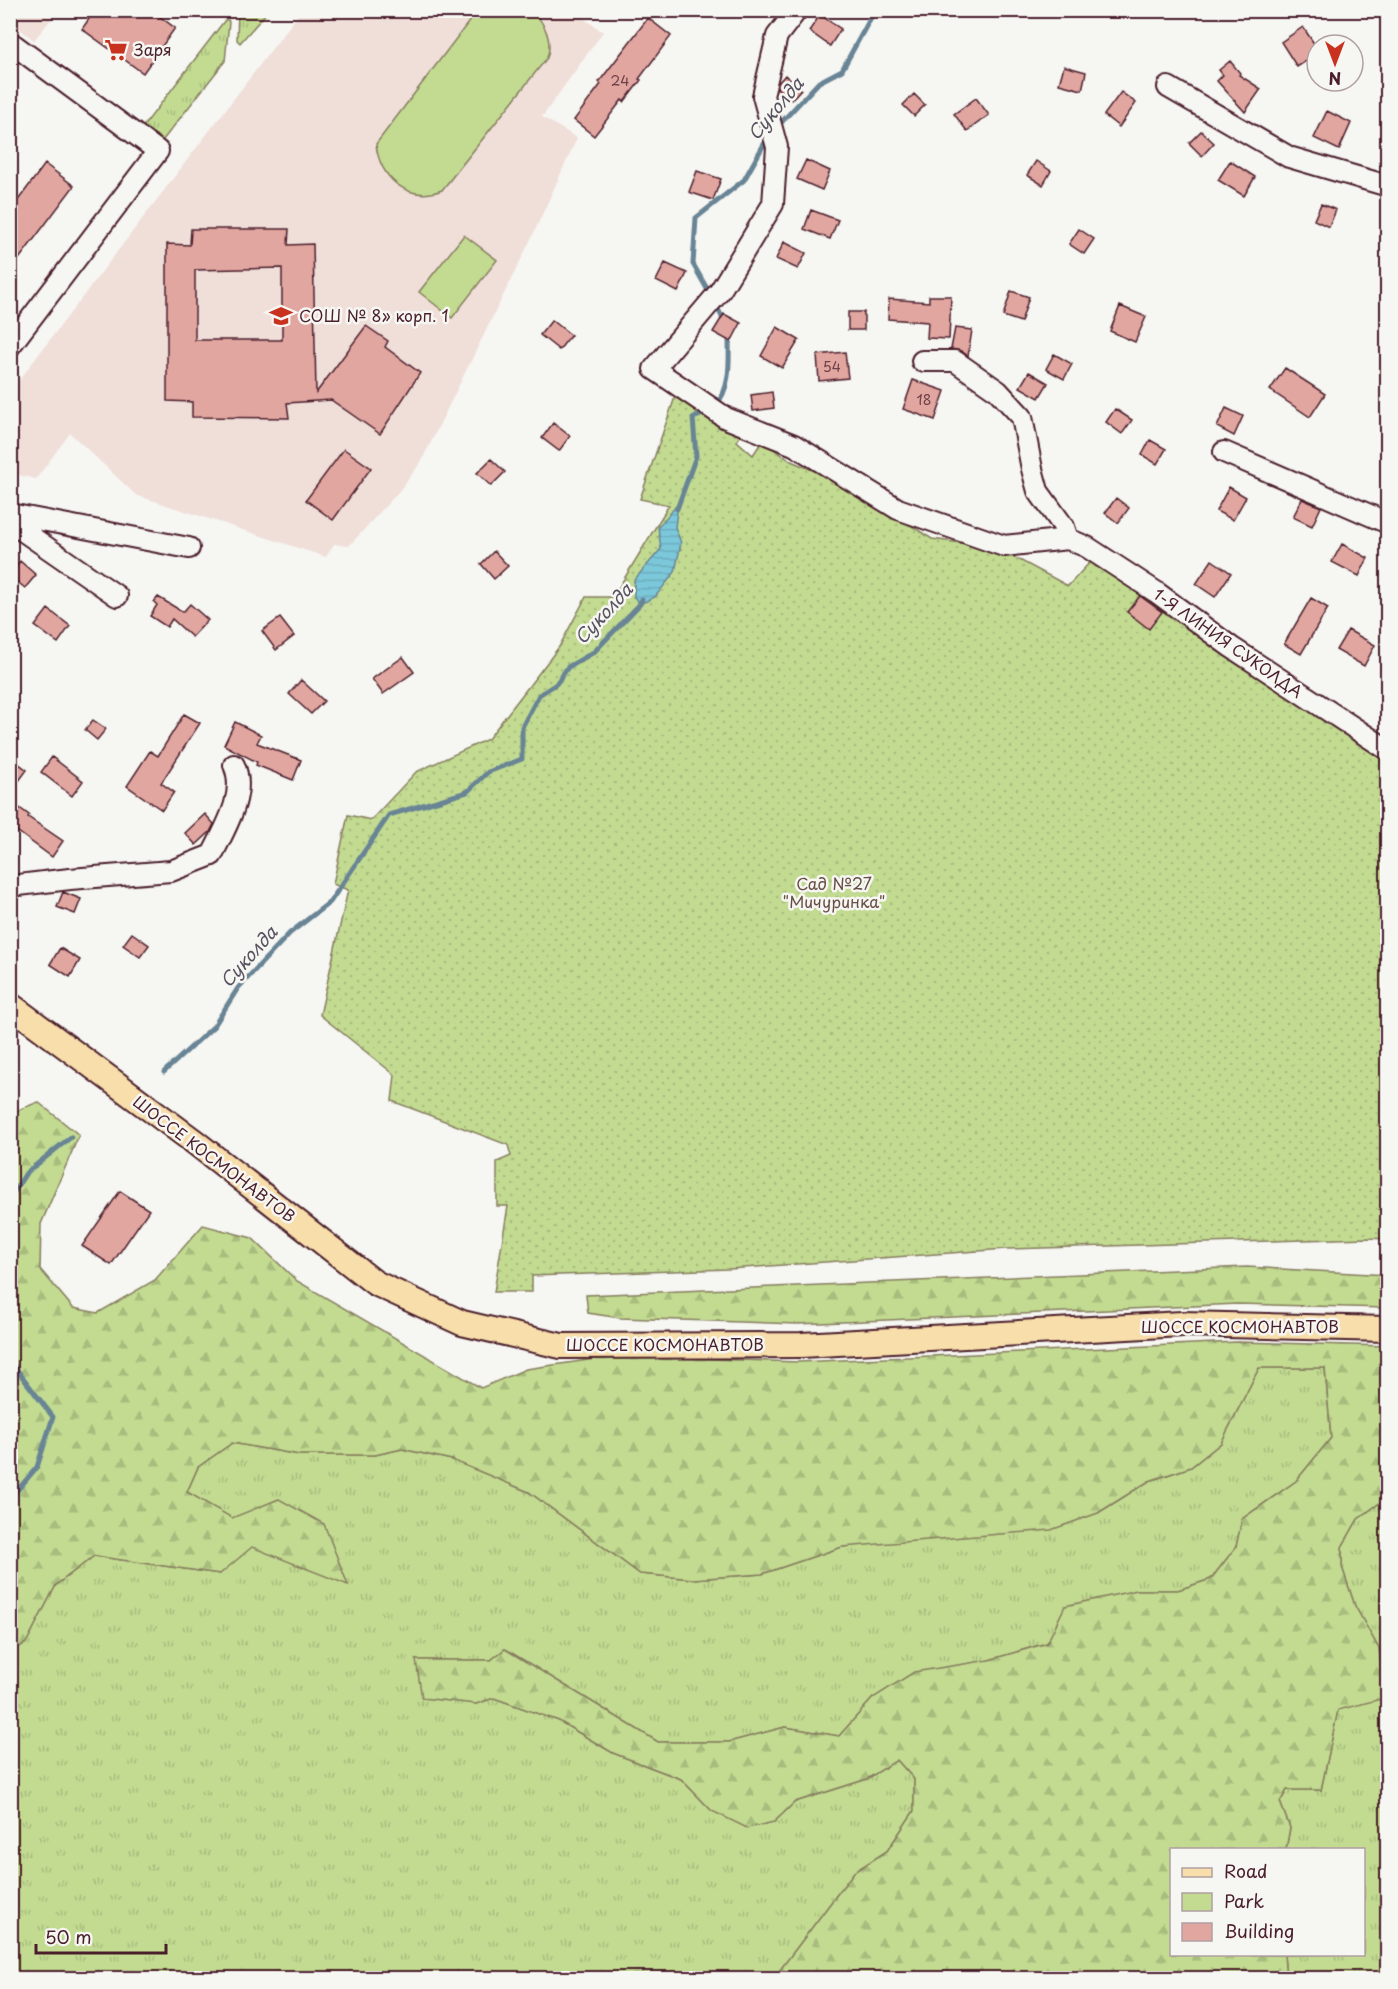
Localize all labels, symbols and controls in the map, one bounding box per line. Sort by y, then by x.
north arrow [1305,33,1365,93]
supermarket icon: Заря [103,37,129,63]
place label: Заря [134,37,172,61]
text: N [1329,67,1341,91]
house number: 24 [611,70,629,91]
water label: Суколда [740,70,810,145]
school or university icon: СОШ № 8» корп. 1 [268,303,294,329]
place label: СОШ № 8» корп. 1 [299,303,449,327]
house number: 54 [823,356,841,377]
house number: 18 [916,389,932,410]
water label: Суколда [567,576,639,650]
street label: 1-Я ЛИНИЯ СУКОЛДА [1149,581,1308,703]
park label: Сад №27 "Мичуринка" [783,871,885,913]
water label: Суколда [213,919,284,993]
street label: ШОССЕ КОСМОНАВТОВ [128,1089,301,1227]
street label: ШОССЕ КОСМОНАВТОВ [1141,1314,1339,1338]
street label: ШОССЕ КОСМОНАВТОВ [566,1332,764,1356]
legend [1170,1848,1365,1956]
text: Road [1224,1857,1268,1884]
text: Park [1224,1887,1264,1914]
scale bar [36,1917,166,1955]
text: Building [1224,1917,1294,1944]
text: 50 m [45,1923,92,1950]

